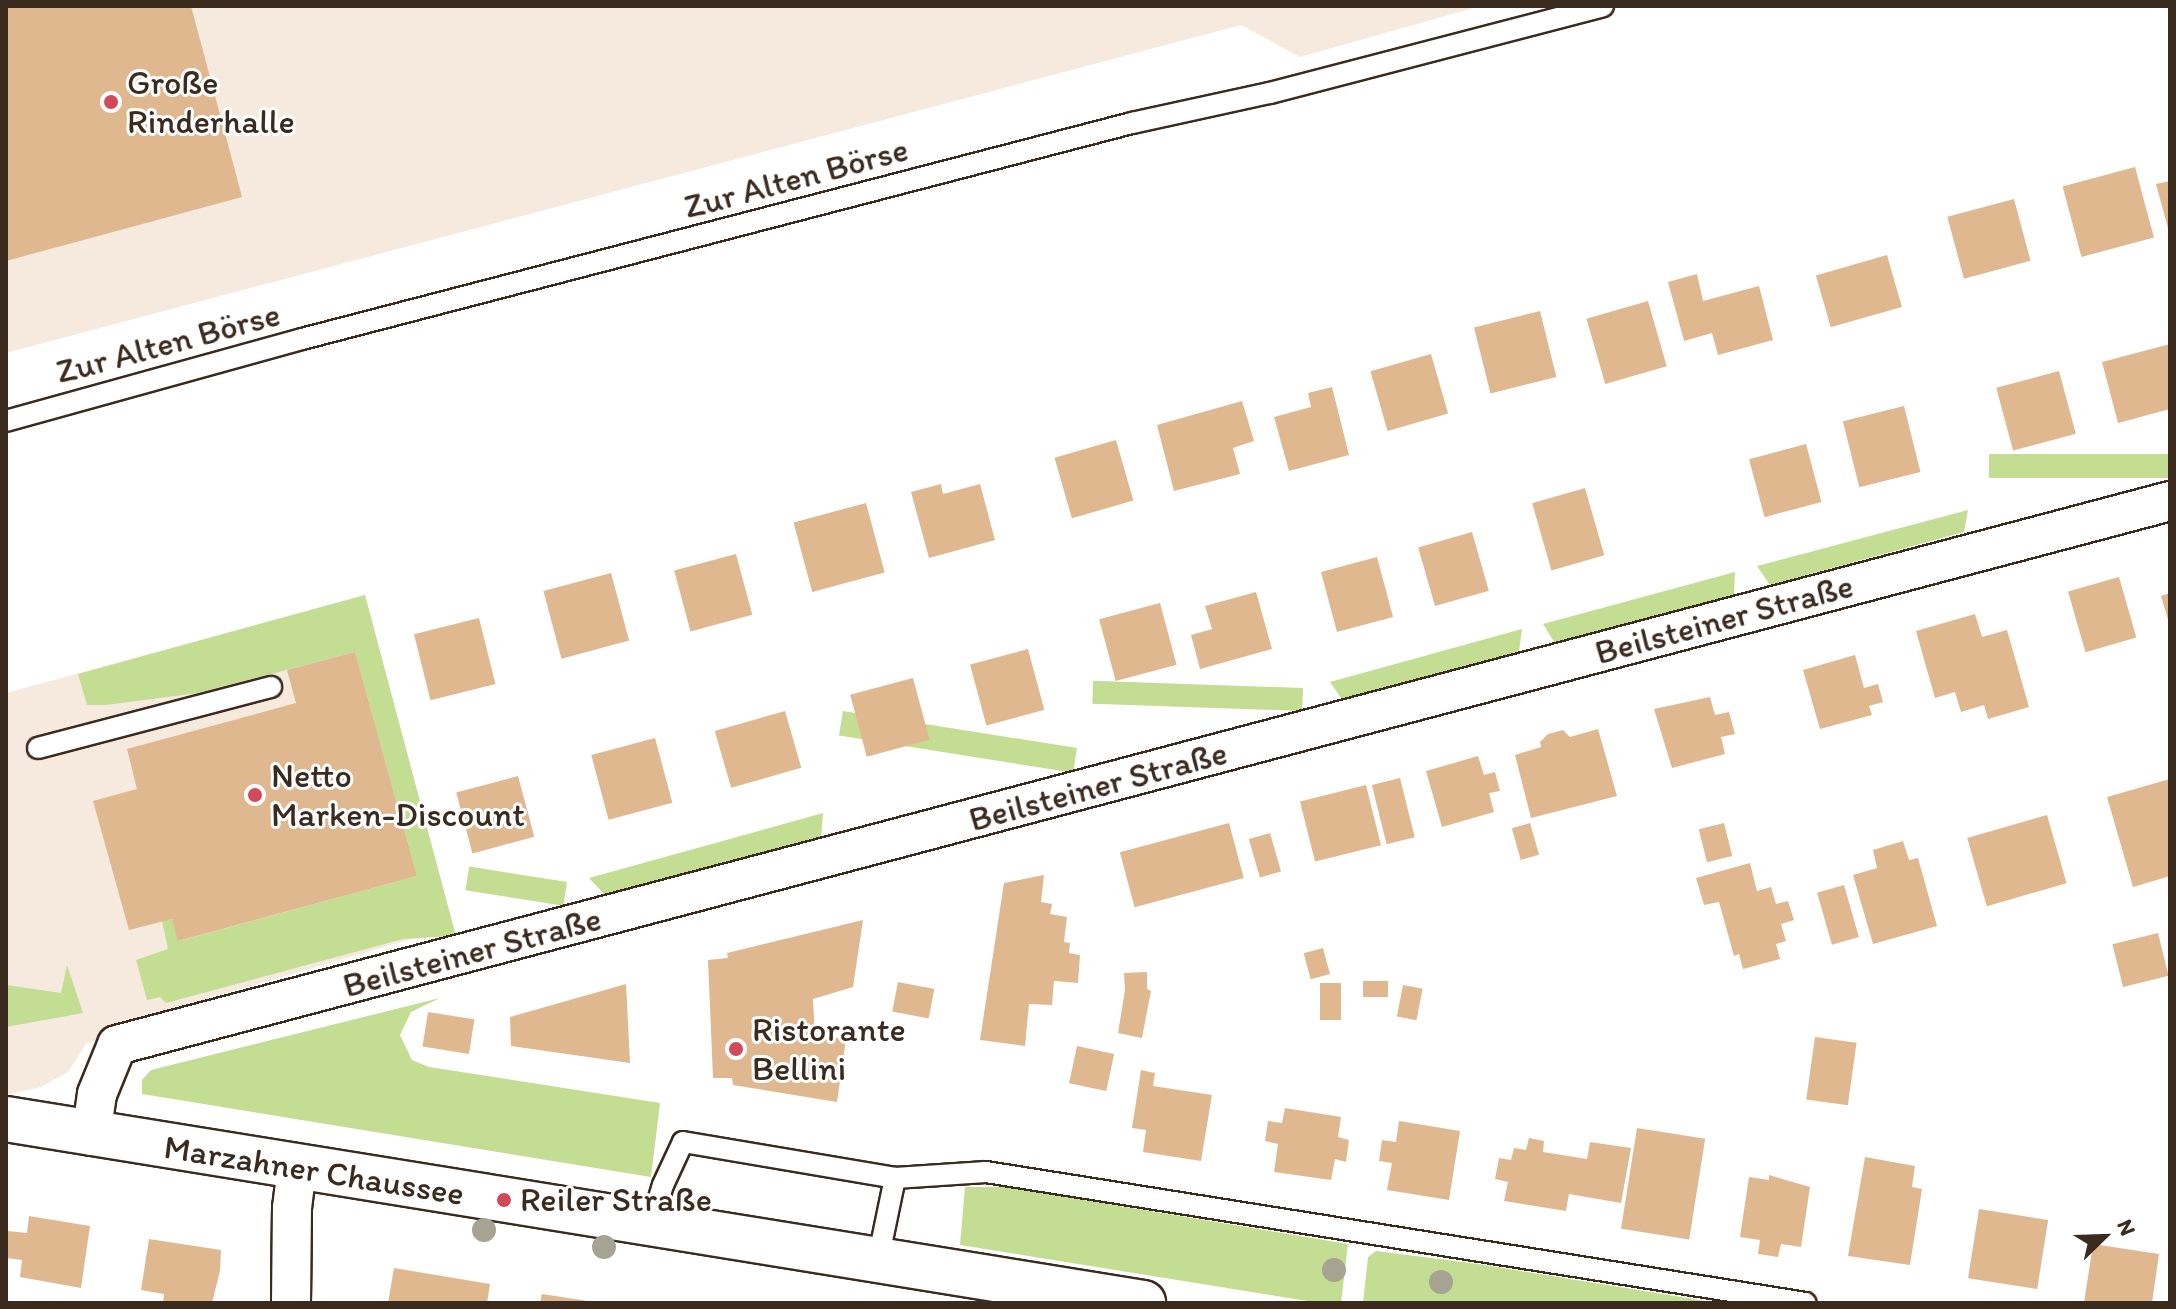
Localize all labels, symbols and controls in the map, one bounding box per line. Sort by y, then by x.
place label: Große Rinderhalle [127,62,295,142]
marker: Große Rinderhalle [102,93,120,111]
street label: Zur Alten Börse [679,128,913,228]
street label: Zur Alten Börse [51,293,285,393]
street label: Beilsteiner Straße [1591,565,1857,673]
street label: Beilsteiner Straße [965,732,1231,840]
place label: Netto Marken-Discount [271,755,525,834]
marker: Netto Marken-Discount [246,786,264,804]
street label: Beilsteiner Straße [339,898,605,1006]
place label: Ristorante Bellini [752,1009,906,1088]
marker: Ristorante Bellini [727,1040,745,1058]
street label: Marzahner Chaussee [161,1126,467,1214]
place label: Reiler Straße [520,1180,711,1220]
marker: Reiler Straße [495,1191,513,1209]
north arrow [2064,1197,2144,1277]
text: N [2111,1215,2142,1240]

